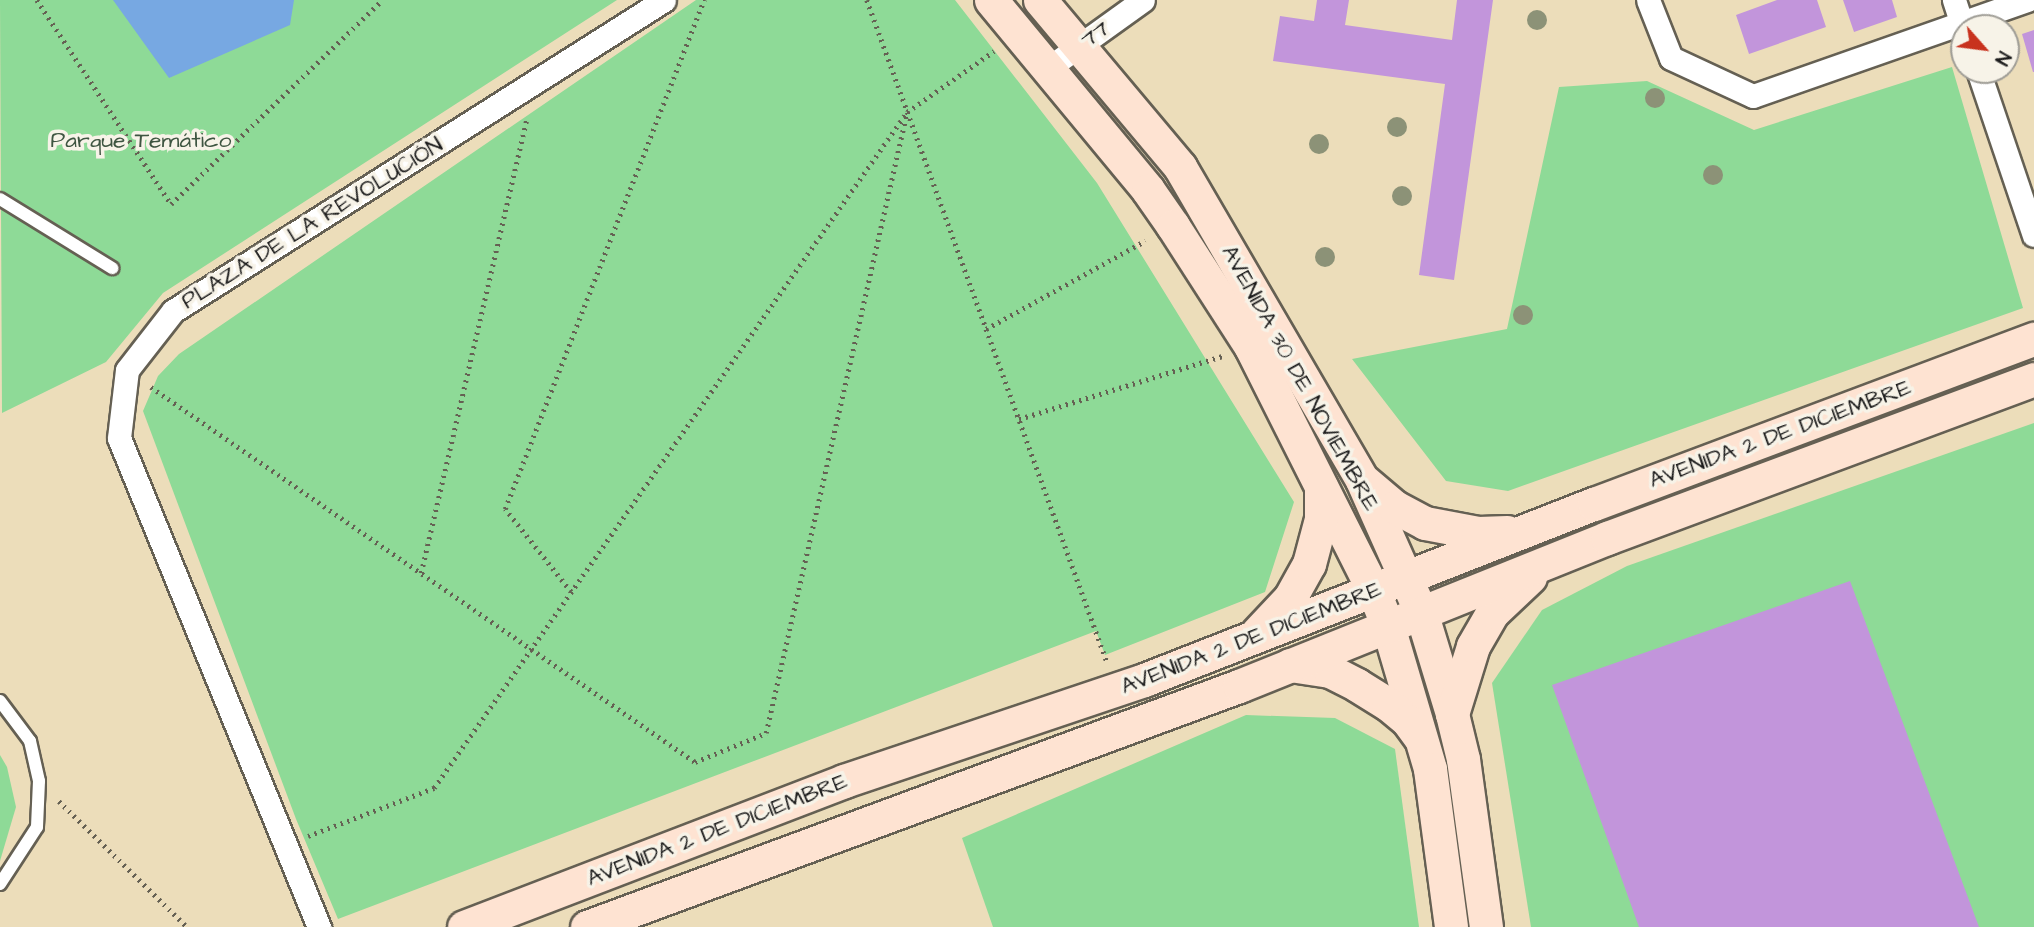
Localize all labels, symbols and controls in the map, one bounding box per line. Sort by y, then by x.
north arrow [1950,14,2020,84]
street label: 77 [1075,15,1115,53]
text: N [1988,47,2017,70]
park label: Parque Temático [51,126,231,154]
street label: PLAZA DE LA REVOLUCIÓN [176,131,448,315]
street label: AVENIDA 30 DE NOVIEMBRE [1215,240,1385,516]
street label: AVENIDA 2 DE DICIEMBRE [1645,374,1915,494]
street label: AVENIDA 2 DE DICIEMBRE [1117,576,1385,700]
street label: AVENIDA 2 DE DICIEMBRE [583,768,851,892]

